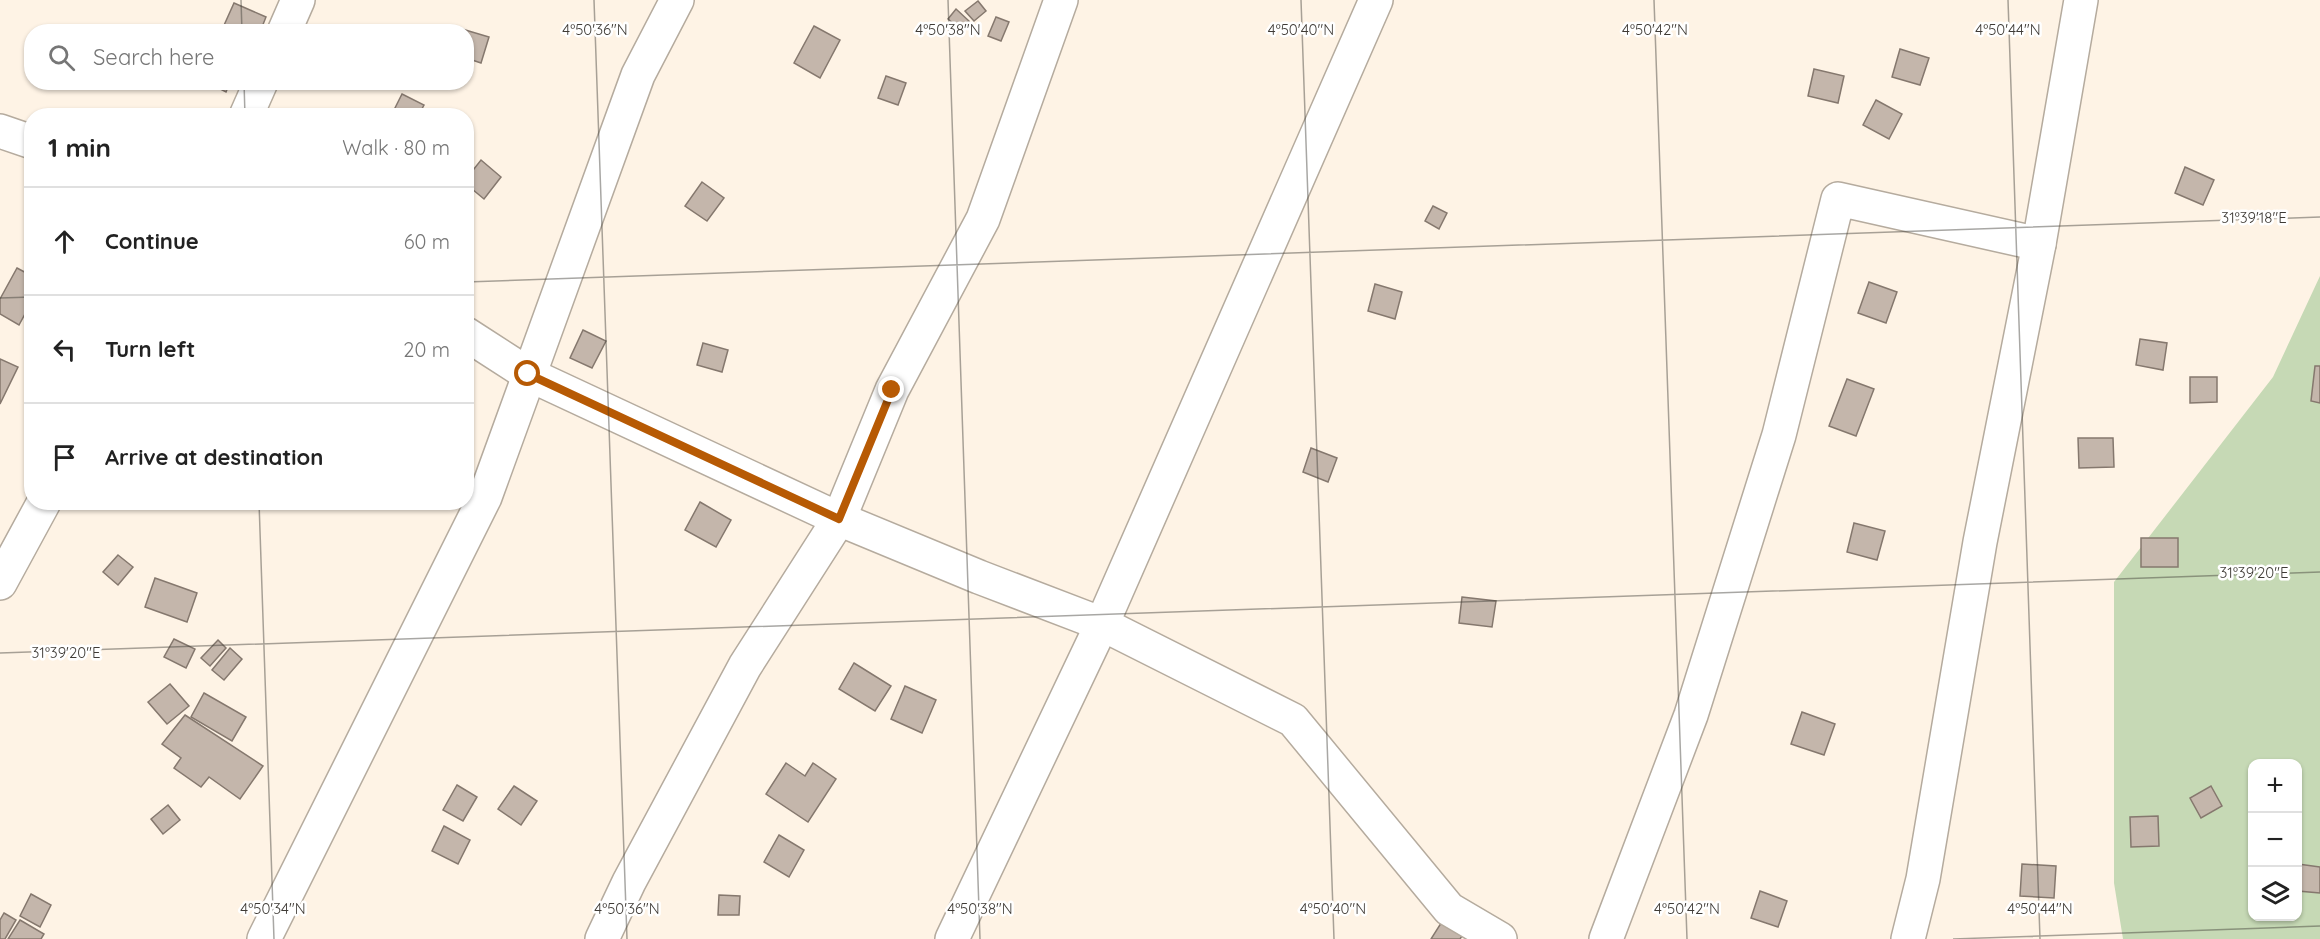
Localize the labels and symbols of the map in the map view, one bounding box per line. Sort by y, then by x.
text: 4°50'36"N [562,20,628,39]
text: 4°50'38"N [915,20,981,39]
text: 4°50'40"N [1268,20,1334,39]
text: 4°50'42"N [1622,20,1688,39]
text: 4°50'44"N [1975,20,2041,39]
text: 31°39'18"E [2221,208,2287,227]
route start [514,360,540,386]
route end [878,376,904,402]
text: 31°39'20"E [2219,563,2289,582]
text: 31°39'20"E [31,643,101,662]
text: 4°50'34"N [240,899,306,918]
text: 4°50'36"N [594,899,660,918]
text: 4°50'38"N [947,899,1013,918]
text: 4°50'40"N [1300,899,1366,918]
text: 4°50'42"N [1654,899,1720,918]
text: 4°50'44"N [2007,899,2073,918]

